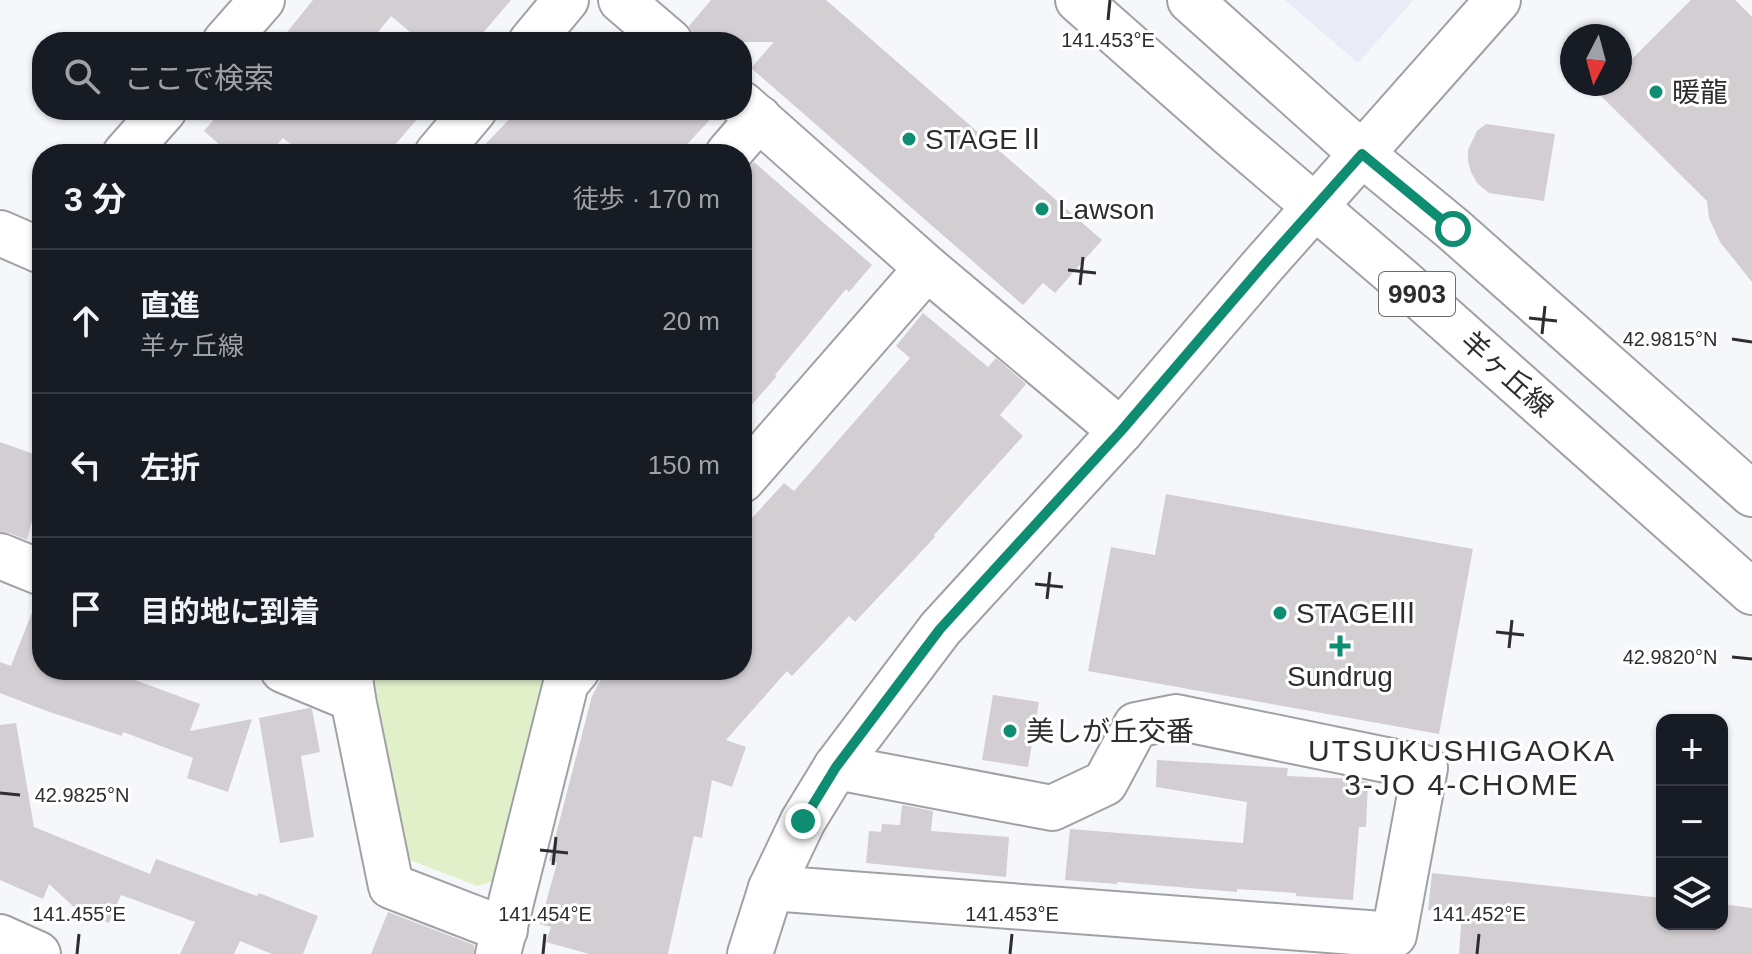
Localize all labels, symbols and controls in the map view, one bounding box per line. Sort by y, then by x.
north arrow [1560,24,1632,96]
text: 141.453°E [1061,29,1155,51]
search box [32,32,752,120]
icon: search [60,54,104,98]
text: ここで検索 [124,62,274,95]
place label: 暖龍 [1672,77,1728,108]
marker: 暖龍 [1647,83,1665,101]
place label: STAGEⅡ [925,124,1046,155]
marker: STAGEⅡ [900,130,918,148]
text: 3 分 [64,180,126,218]
text: 徒歩 · 170 m [573,184,720,214]
place label: Lawson [1058,194,1155,225]
marker: Lawson [1033,200,1051,218]
route start [1435,211,1471,247]
road number: 9903 [1379,272,1455,316]
text: 直進 [140,289,200,322]
icon: ahead [64,299,108,343]
text: 20 m [662,306,720,336]
street label: 羊ヶ丘線 [1455,325,1559,423]
text: 42.9815°N [1623,328,1717,350]
text: 羊ヶ丘線 [140,331,244,361]
icon: left [64,443,108,487]
text: 150 m [648,450,720,480]
text: 左折 [140,451,200,484]
icon: arrive [64,587,108,631]
text: 目的地に到着 [140,595,320,628]
place label: STAGEⅢ [1296,598,1417,629]
marker: STAGEⅢ [1271,604,1289,622]
marker: Sundrug [1331,637,1349,655]
text: 42.9820°N [1623,646,1717,668]
place label: Sundrug [1287,661,1393,692]
map controls [1656,714,1728,930]
button: + [1656,714,1728,786]
place label: 美しが丘交番 [1026,716,1194,747]
marker: 美しが丘交番 [1001,722,1019,740]
district label: UTSUKUSHIGAOKA 3-JO 4-CHOME [1308,734,1616,801]
text: 42.9825°N [35,784,129,806]
button: − [1656,786,1728,858]
route end [785,803,821,839]
button: layers [1656,858,1728,930]
text: 141.455°E [32,903,126,925]
text: 141.454°E [498,903,592,925]
text: 141.453°E [965,903,1059,925]
text: 141.452°E [1432,903,1526,925]

